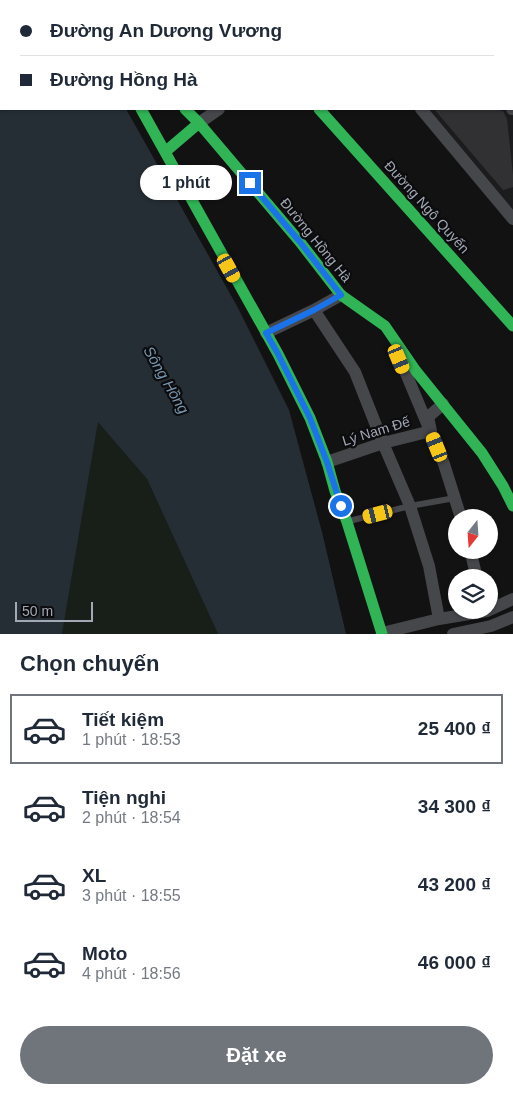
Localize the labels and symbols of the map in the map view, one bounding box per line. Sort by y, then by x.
street label: Đường Ngô Quyến [381,157,473,257]
callout: 1 phút [140,166,232,200]
route end [239,172,261,194]
street label: Đường Hồng Hà [277,195,355,285]
car [215,251,242,285]
car [386,342,411,376]
water label: Sông Hồng [140,343,193,417]
street label: Lý Nam Đế [340,413,412,449]
car [424,430,449,464]
route start [330,495,352,517]
car [361,503,394,525]
north arrow [448,509,498,559]
scale bar [15,599,92,622]

